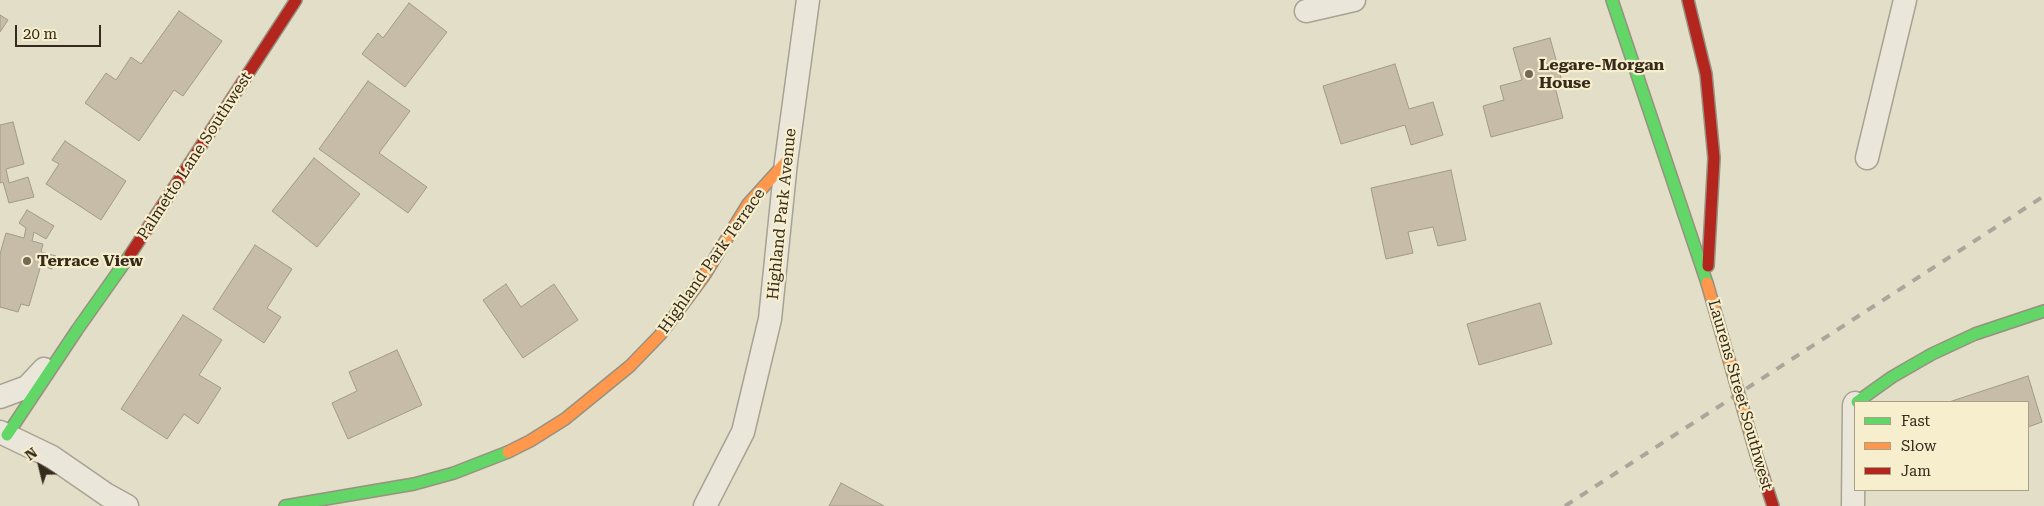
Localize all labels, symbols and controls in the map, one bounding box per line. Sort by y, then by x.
scale bar [18,15,104,47]
text: 20 m [23,25,57,43]
place label: Legare-Morgan House [1539,55,1664,93]
marker: Legare-Morgan House [1523,68,1535,80]
street label: Palmetto Lane Southwest [134,69,256,243]
street label: Highland Park Avenue [763,127,801,301]
street label: Highland Park Terrace [655,185,769,337]
place label: Terrace View [37,251,143,271]
marker: Terrace View [21,255,33,267]
street label: Laurens Street Southwest [1704,298,1776,492]
legend [1854,401,2029,491]
text: Fast [1901,412,1930,430]
text: Slow [1901,437,1936,455]
north arrow [15,441,65,491]
text: N [22,444,40,464]
text: Jam [1901,462,1931,480]

